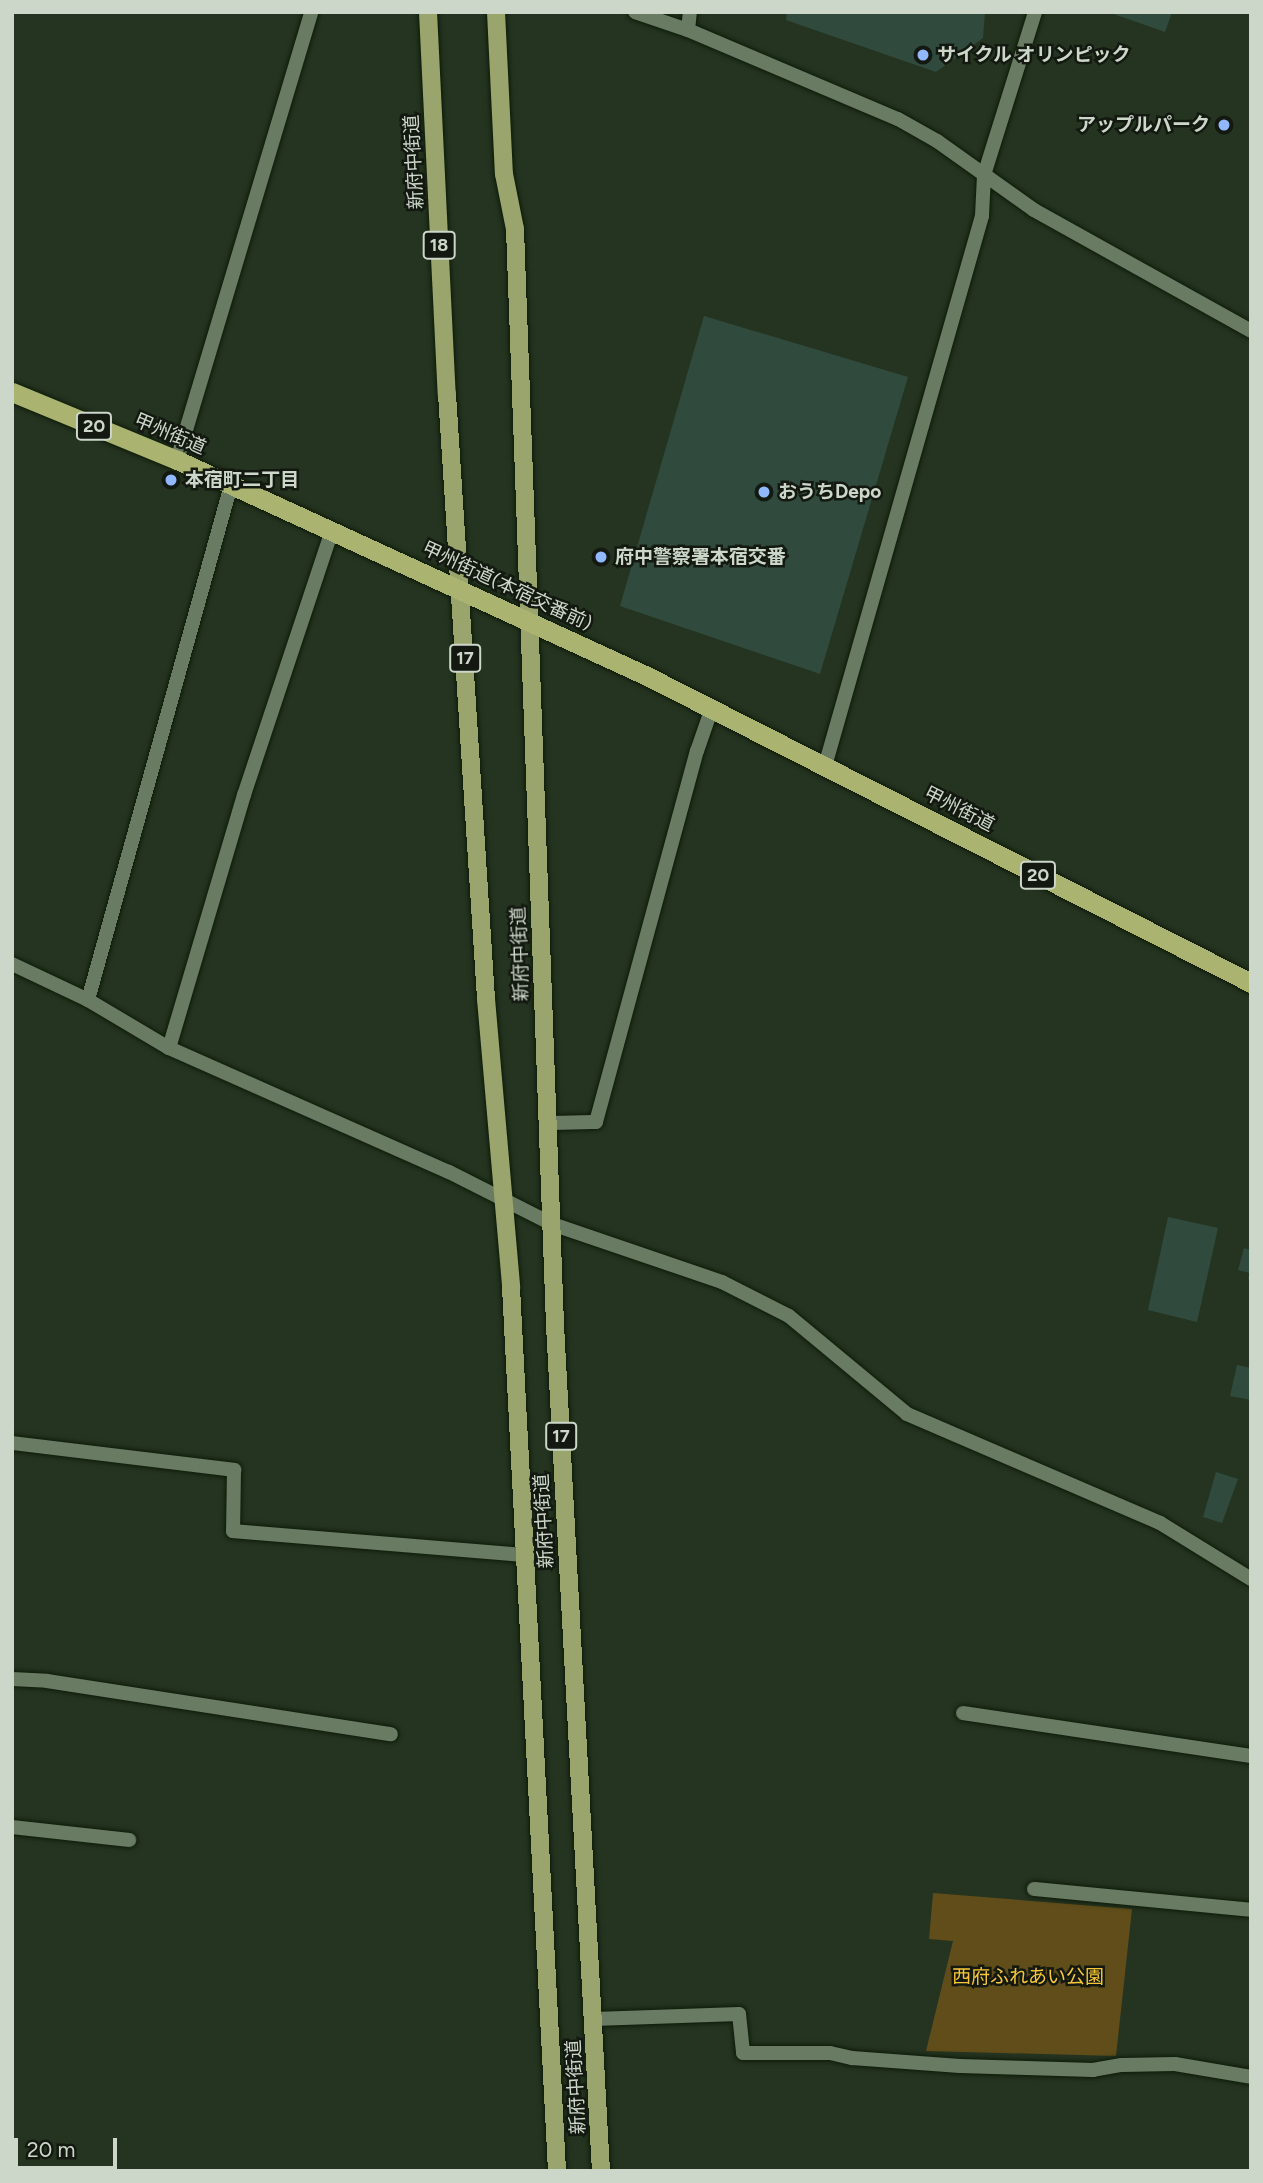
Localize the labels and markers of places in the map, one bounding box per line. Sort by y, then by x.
place label: サイクル オリンピック [937,44,1132,66]
marker: サイクル オリンピック [915,47,931,63]
place label: アップルパーク [1077,114,1210,136]
marker: アップルパーク [1216,117,1232,133]
place label: 本宿町二丁目 [185,469,299,491]
marker: 本宿町二丁目 [163,472,179,488]
place label: おうちDepo [778,481,881,503]
marker: おうちDepo [756,484,772,500]
place label: 府中警察署本宿交番 [615,546,786,568]
marker: 府中警察署本宿交番 [593,549,609,565]

